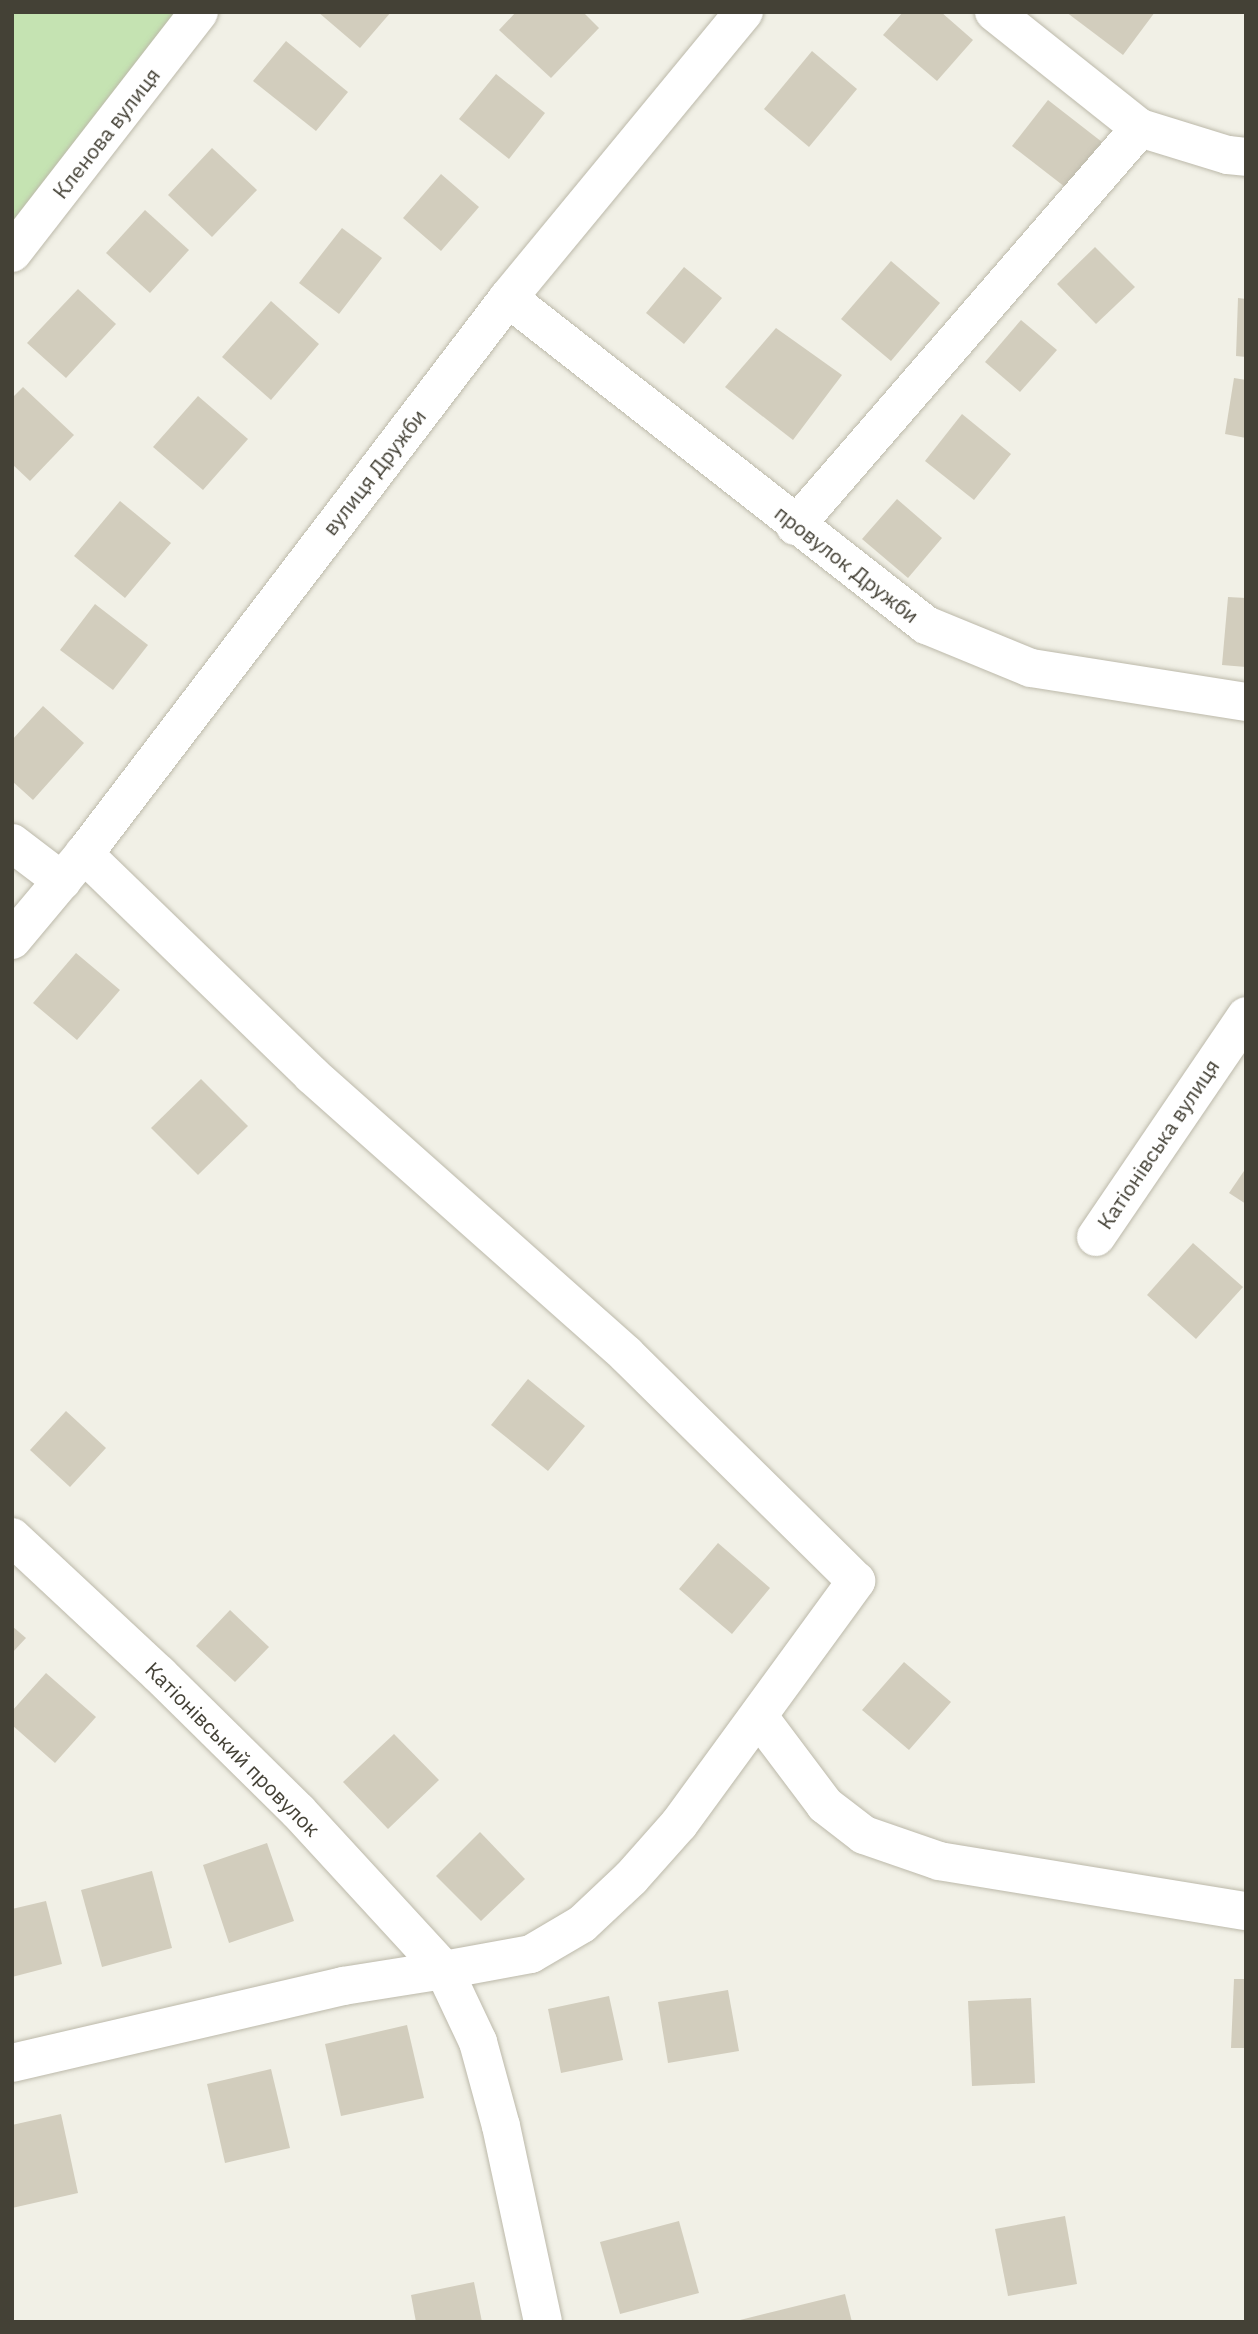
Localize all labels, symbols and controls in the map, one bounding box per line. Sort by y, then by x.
street label: Кленова вулиця [47,63,165,203]
street label: вулиця Дружби [317,404,431,540]
street label: провулок Дружби [770,500,924,628]
street label: Катіонівська вулиця [1092,1054,1224,1234]
street label: Катіонівський провулок [141,1657,325,1841]

